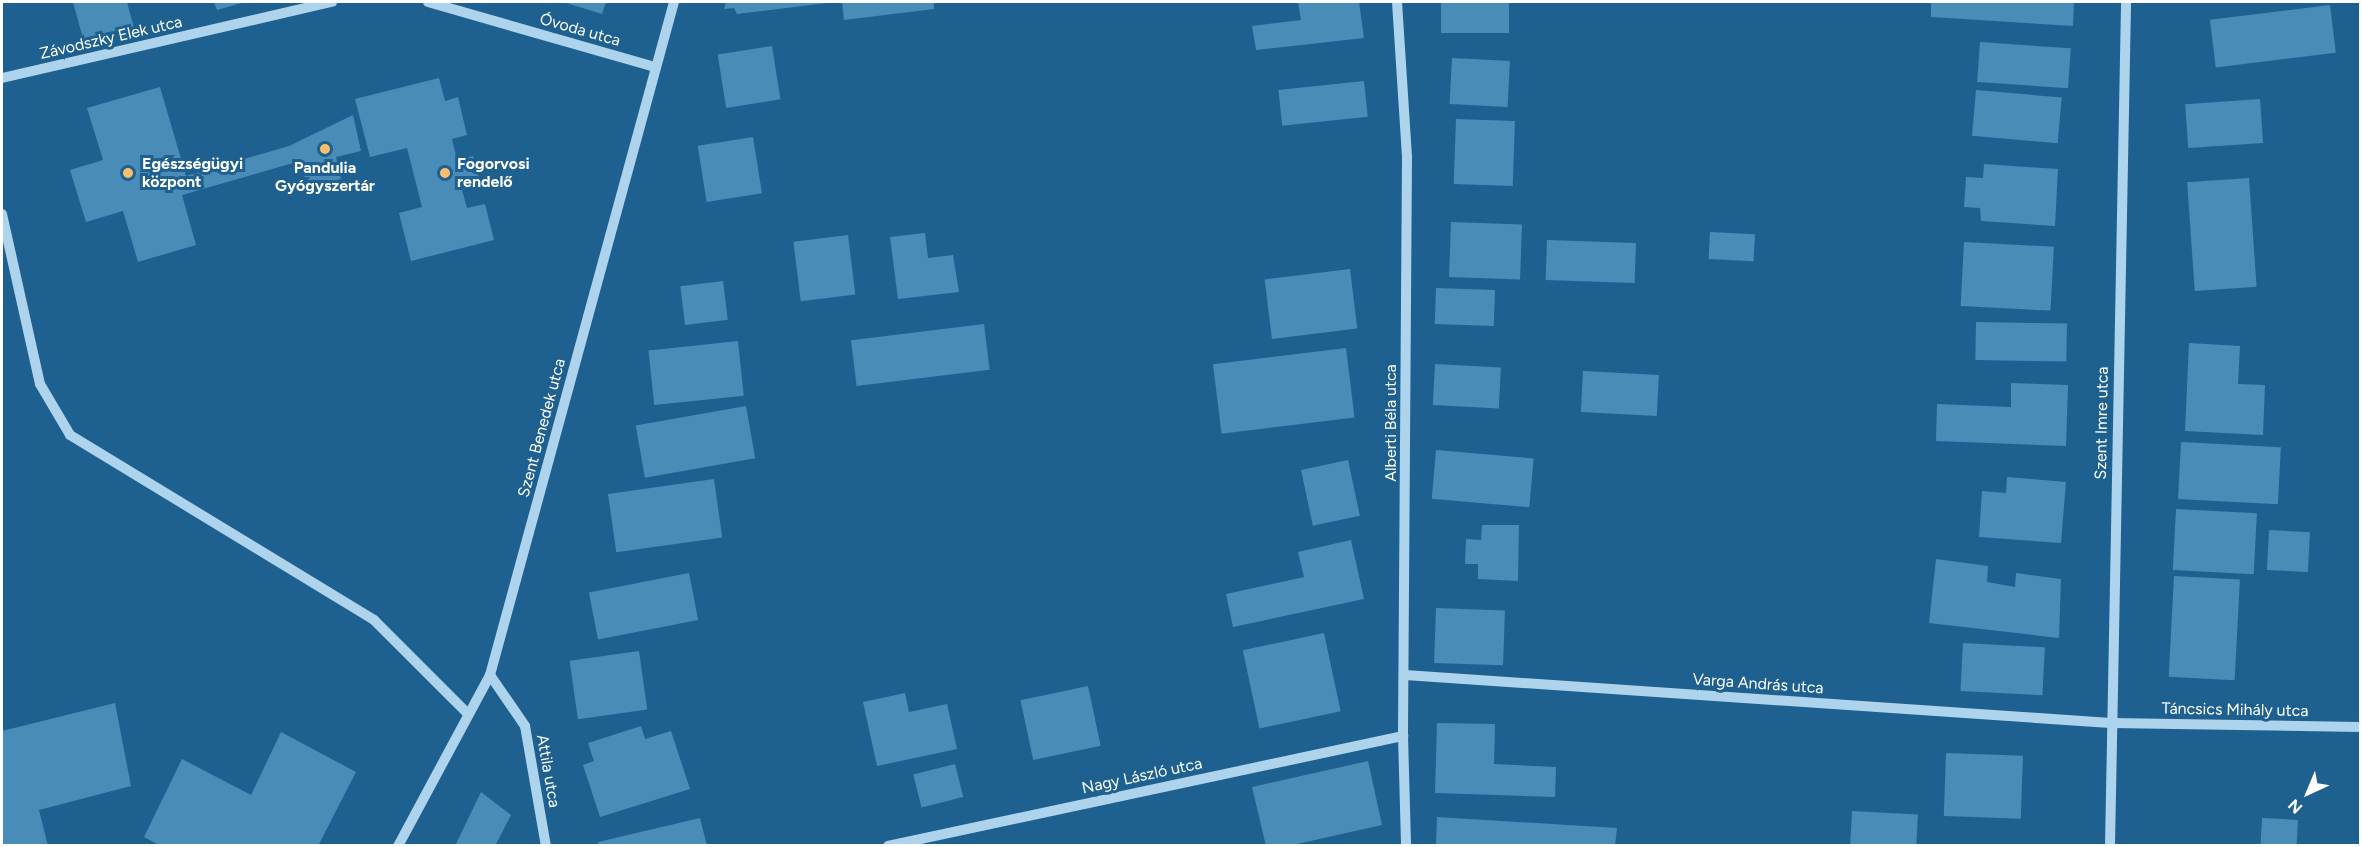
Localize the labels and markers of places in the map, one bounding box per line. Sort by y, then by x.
marker: Pandulia Gyógyszertár [318,142,332,156]
place label: Egészségügyi központ [142,154,243,192]
place label: Fogorvosi rendelő [457,154,530,192]
place label: Pandulia Gyógyszertár [275,158,375,196]
marker: Egészségügyi központ [119,164,137,182]
marker: Fogorvosi rendelő [438,166,452,180]

